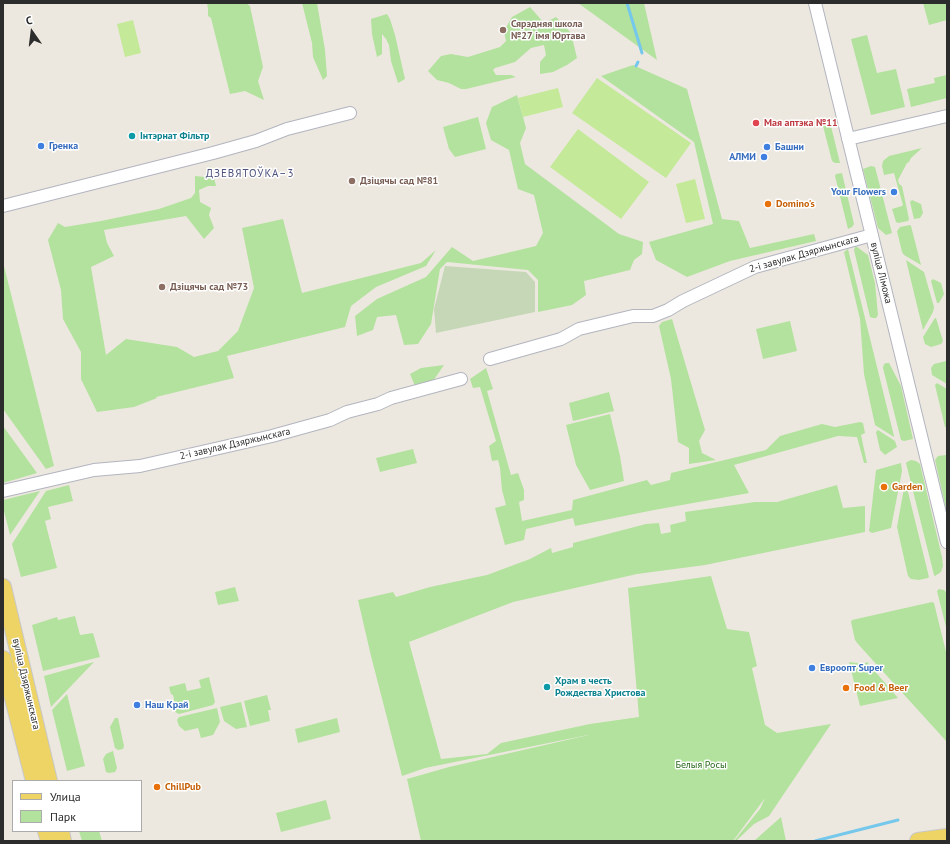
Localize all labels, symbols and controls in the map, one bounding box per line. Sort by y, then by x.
north arrow [12,12,52,52]
text: С [24,13,34,28]
place label: Сярэдняя школа №27 імя Юртава [511,18,585,42]
marker: Сярэдняя школа №27 імя Юртава [498,25,508,35]
place label: Мая аптэка №11 [764,117,838,129]
marker: Мая аптэка №11 [751,118,761,128]
place label: Інтэрнат Фільтр [140,130,209,142]
marker: Інтэрнат Фільтр [127,131,137,141]
place label: Гренка [49,140,78,152]
marker: Гренка [36,141,46,151]
place label: Башни [775,141,804,153]
marker: Башни [762,142,772,152]
place label: АЛМИ [729,151,756,163]
marker: АЛМИ [759,152,769,162]
district label: ДЗЕВЯТОЎКА–3 [206,167,294,181]
place label: Дзіцячы сад №81 [360,175,438,187]
marker: Дзіцячы сад №81 [347,176,357,186]
place label: Your Flowers [831,186,886,198]
marker: Your Flowers [889,187,899,197]
place label: Domino's [776,198,815,210]
marker: Domino's [763,199,773,209]
street label: 2-і завулак Дзяржынскага [748,233,860,275]
street label: вуліца Ліможа [868,241,894,305]
place label: Дзіцячы сад №73 [170,281,248,293]
marker: Дзіцячы сад №73 [157,282,167,292]
street label: 2-і завулак Дзяржынскага [178,425,292,463]
place label: Garden [892,481,922,493]
marker: Garden [879,482,889,492]
street label: вуліца Дзяржынскага [10,637,42,731]
place label: Евроопт Super [820,662,883,674]
marker: Евроопт Super [807,663,817,673]
place label: Храм в честь Рождества Христова [555,675,646,698]
marker: Храм в честь Рождества Христова [542,682,552,692]
place label: Food & Beer [854,682,908,694]
marker: Food & Beer [841,683,851,693]
place label: Наш Край [145,699,189,711]
marker: Наш Край [132,700,142,710]
park label: Белыя Росы [675,759,727,771]
legend [12,780,142,832]
place label: ChillPub [165,781,201,793]
marker: ChillPub [152,782,162,792]
text: Улица [50,789,81,804]
text: Парк [50,809,76,824]

